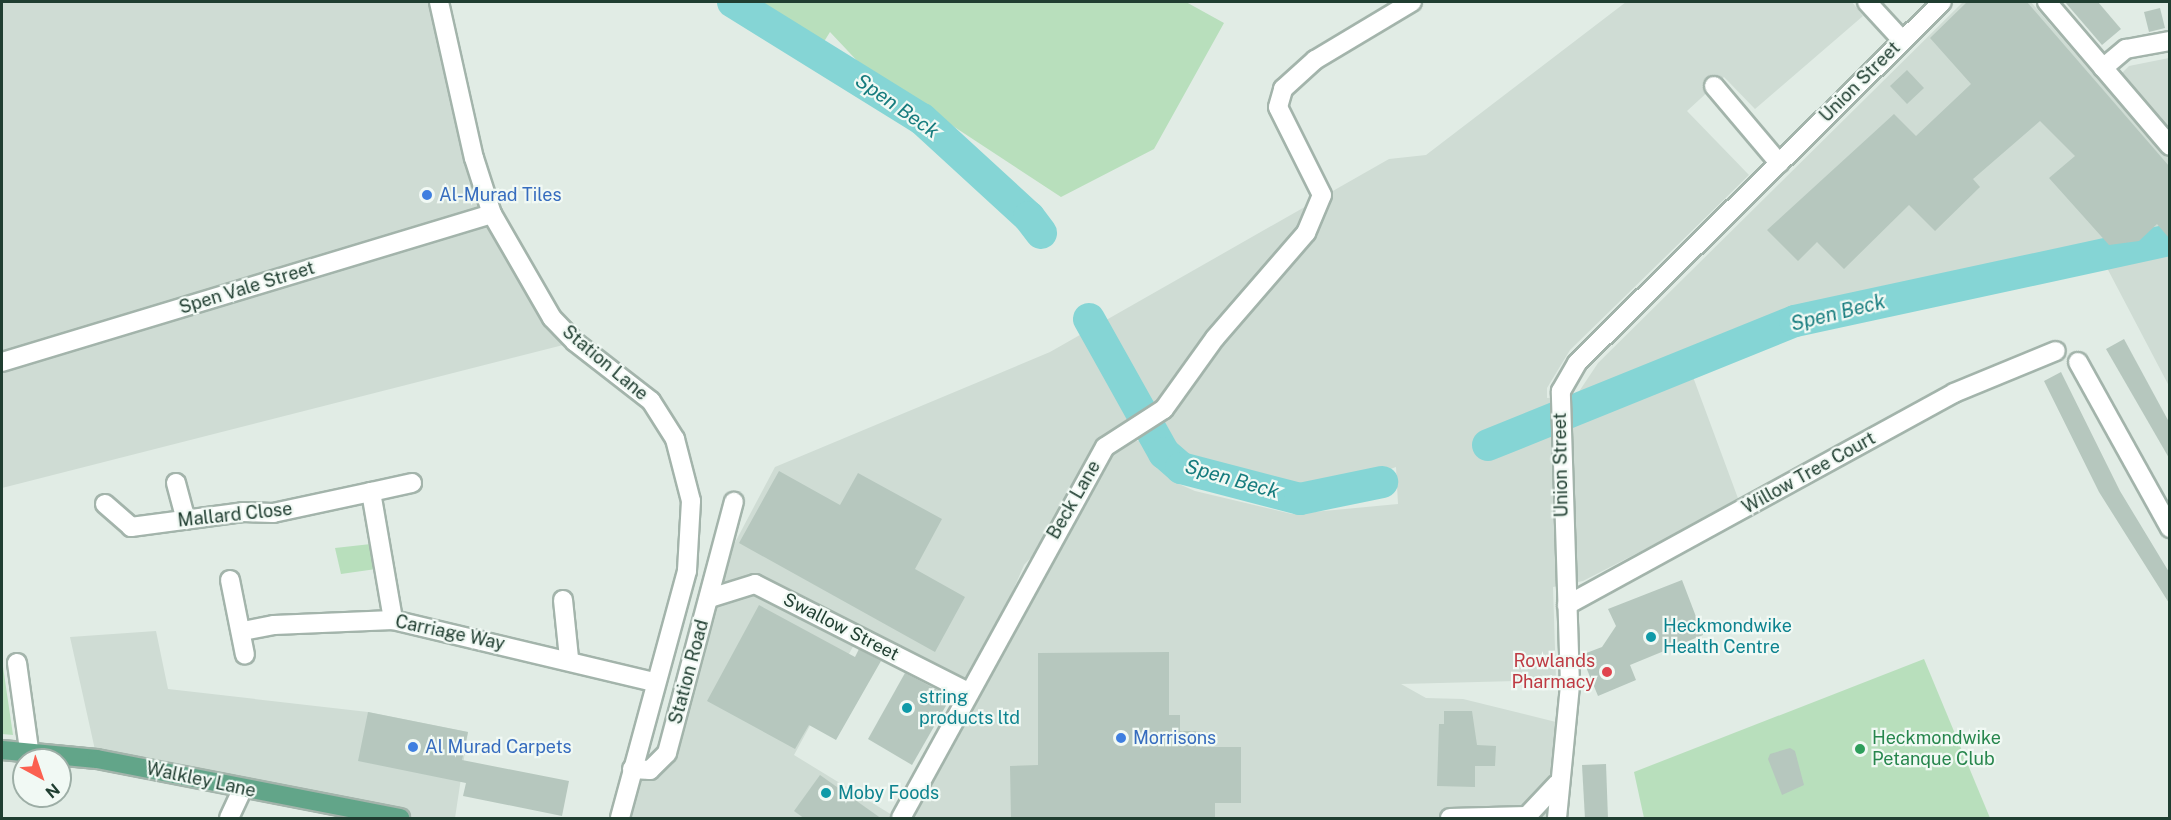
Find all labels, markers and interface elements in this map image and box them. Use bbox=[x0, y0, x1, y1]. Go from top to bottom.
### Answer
street label: Union Street bbox=[1815, 37, 1905, 127]
water label: Spen Beck bbox=[851, 68, 943, 144]
place label: Al-Murad Tiles bbox=[439, 184, 561, 206]
marker: Al-Murad Tiles bbox=[420, 188, 434, 202]
street label: Spen Vale Street bbox=[176, 257, 318, 319]
water label: Spen Beck bbox=[1788, 290, 1888, 336]
street label: Station Lane bbox=[558, 321, 652, 405]
street label: Union Street bbox=[1549, 412, 1573, 518]
street label: Willow Tree Court bbox=[1739, 427, 1879, 519]
water label: Spen Beck bbox=[1182, 454, 1282, 504]
street label: Beck Lane bbox=[1043, 457, 1105, 543]
street label: Mallard Close bbox=[177, 498, 293, 532]
street label: Swallow Street bbox=[779, 589, 903, 665]
street label: Carriage Way bbox=[393, 611, 507, 655]
place label: Heckmondwike Health Centre bbox=[1663, 616, 1792, 658]
street label: Station Road bbox=[665, 617, 713, 727]
marker: Heckmondwike Health Centre bbox=[1644, 630, 1658, 644]
place label: Rowlands Pharmacy bbox=[1511, 651, 1595, 694]
marker: Rowlands Pharmacy bbox=[1600, 665, 1614, 679]
place label: string products ltd bbox=[919, 687, 1020, 730]
marker: string products ltd bbox=[900, 701, 914, 715]
place label: Morrisons bbox=[1133, 727, 1216, 749]
place label: Heckmondwike Petanque Club bbox=[1872, 728, 2001, 771]
marker: Morrisons bbox=[1114, 731, 1128, 745]
place label: Al Murad Carpets bbox=[425, 736, 572, 758]
marker: Al Murad Carpets bbox=[406, 740, 420, 754]
marker: Heckmondwike Petanque Club bbox=[1853, 742, 1867, 756]
north arrow bbox=[12, 748, 72, 808]
street label: Walkley Lane bbox=[144, 758, 258, 802]
text: N bbox=[42, 779, 64, 802]
place label: Moby Foods bbox=[838, 782, 939, 804]
marker: Moby Foods bbox=[819, 786, 833, 800]

